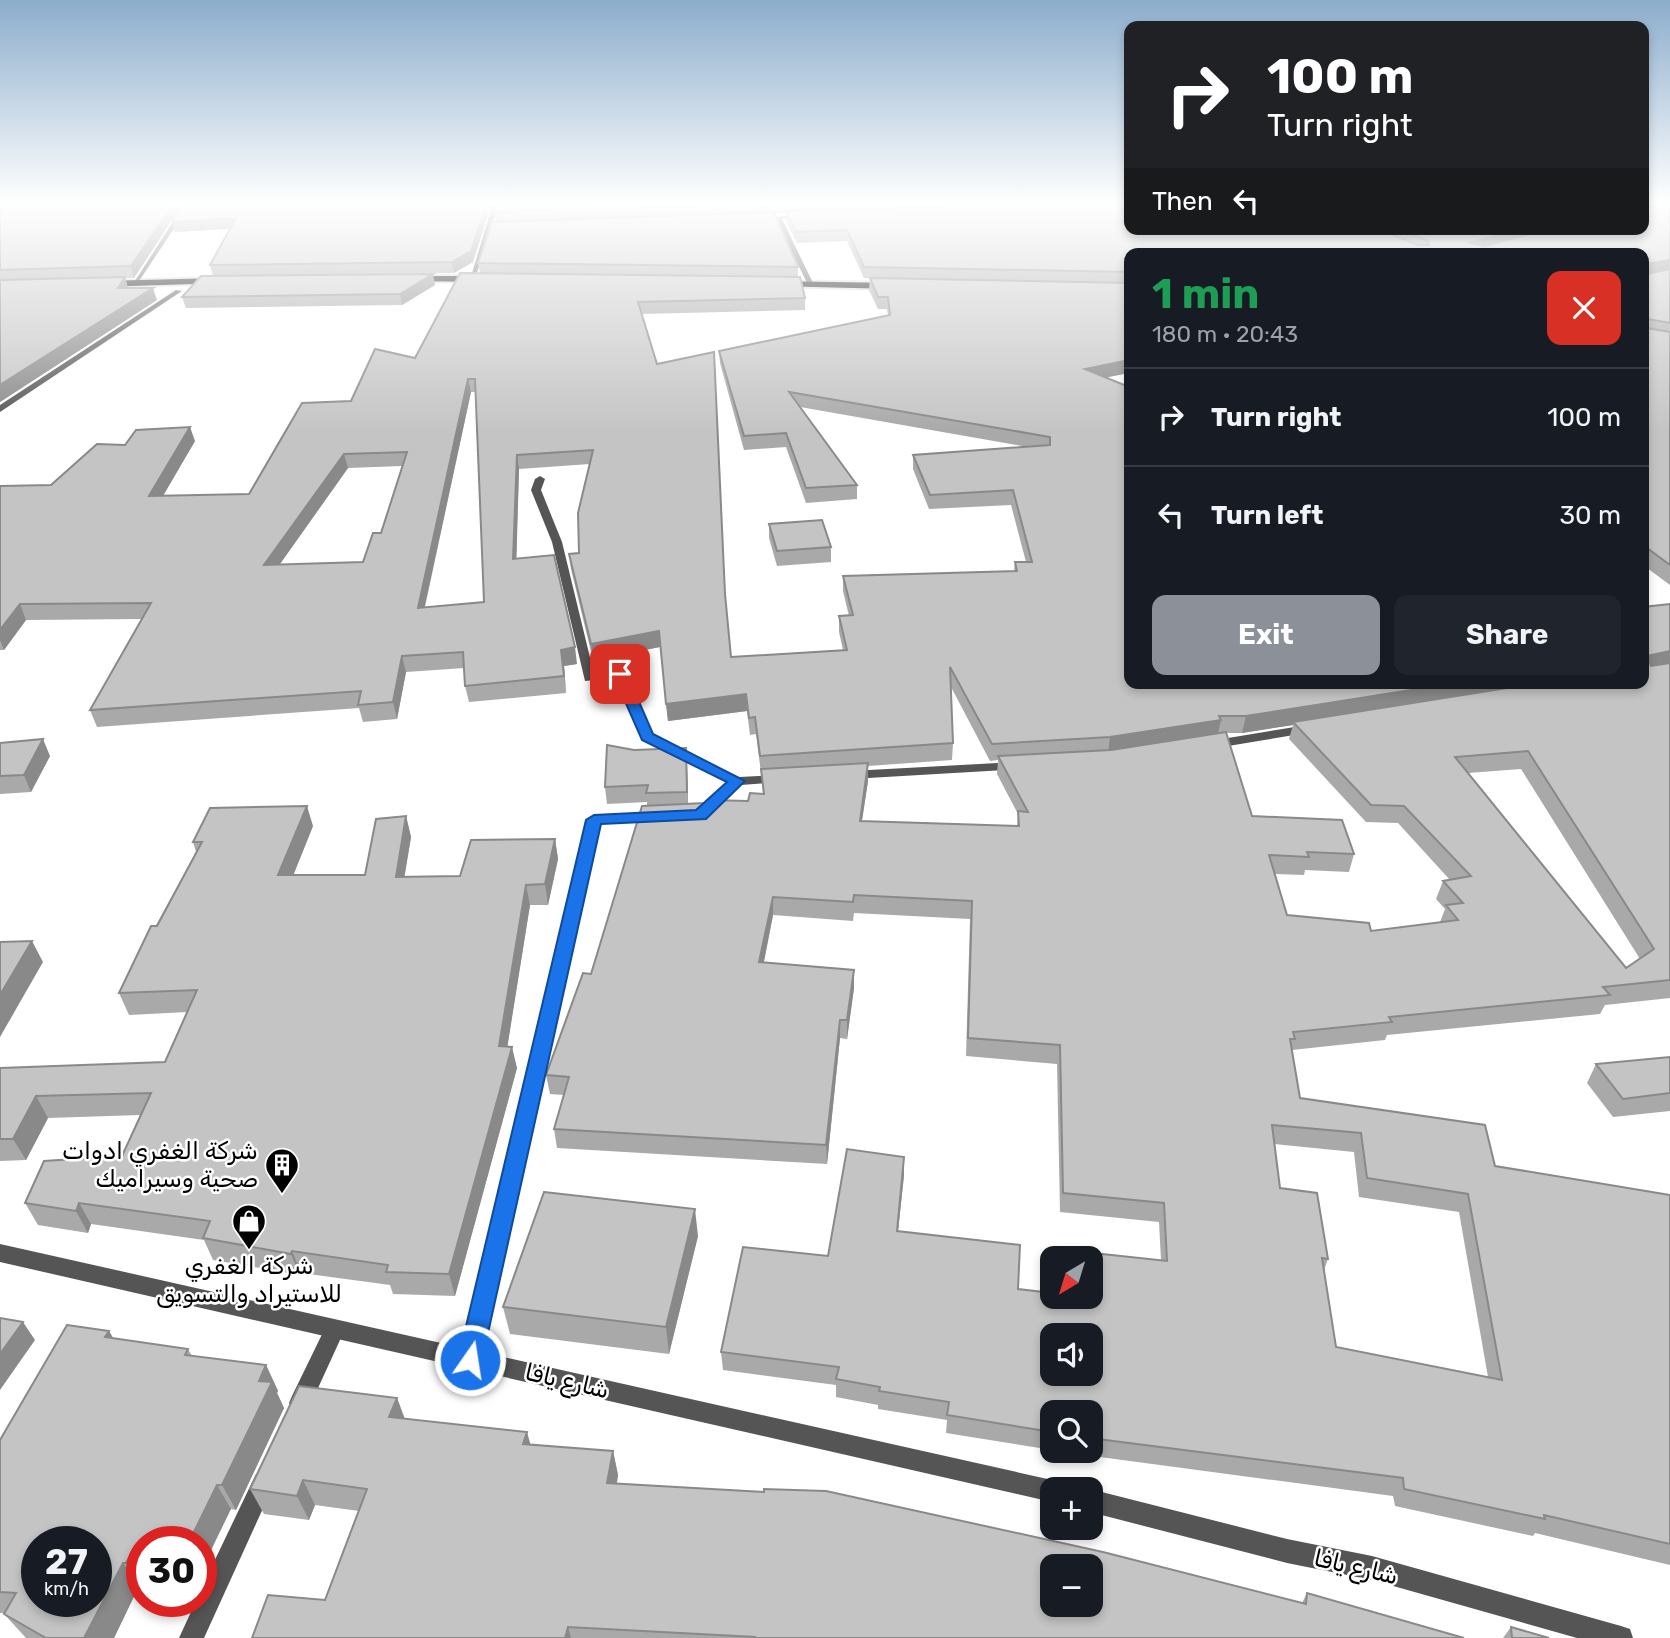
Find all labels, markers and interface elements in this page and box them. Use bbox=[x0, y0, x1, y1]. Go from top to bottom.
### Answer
text: 100 m bbox=[1267, 47, 1413, 105]
icon: right bbox=[1152, 49, 1243, 140]
text: Turn right bbox=[1267, 106, 1412, 144]
icon: left bbox=[1227, 182, 1265, 220]
text: Then bbox=[1152, 186, 1213, 217]
text: 1 min bbox=[1152, 269, 1259, 319]
button: close bbox=[1547, 271, 1621, 345]
text: 180 m · 20:43 bbox=[1152, 320, 1298, 348]
icon: right bbox=[1152, 398, 1190, 436]
text: Turn right bbox=[1211, 402, 1341, 433]
text: 100 m bbox=[1547, 402, 1621, 433]
icon: left bbox=[1152, 496, 1190, 534]
text: Turn left bbox=[1211, 500, 1323, 531]
text: 30 m bbox=[1559, 500, 1621, 531]
button: Exit bbox=[1152, 595, 1380, 675]
button: Share bbox=[1394, 595, 1621, 675]
pin bbox=[590, 644, 650, 704]
icon: arrive bbox=[601, 655, 639, 693]
place label: شركة الغفري ادوات صحية وسيراميك bbox=[62, 1137, 258, 1193]
building icon: شركة الغفري ادوات صحية وسيراميك bbox=[263, 1146, 301, 1195]
shop icon: شركة الغفري للاستيراد والتسويق bbox=[230, 1202, 268, 1251]
north arrow bbox=[1040, 1246, 1102, 1309]
map controls bbox=[1040, 1246, 1103, 1617]
place label: شركة الغفري للاستيراد والتسويق bbox=[156, 1252, 342, 1308]
position arrow bbox=[433, 1323, 507, 1397]
button: sound bbox=[1040, 1323, 1103, 1386]
street label: شارع يافا bbox=[522, 1358, 612, 1406]
button: search bbox=[1040, 1400, 1103, 1463]
button: + bbox=[1040, 1477, 1103, 1540]
speed limit sign: 30 bbox=[126, 1526, 217, 1617]
text: 27 bbox=[45, 1541, 88, 1583]
street label: شارع يافا bbox=[1311, 1544, 1401, 1592]
button: − bbox=[1040, 1554, 1103, 1617]
text: km/h bbox=[44, 1578, 89, 1600]

